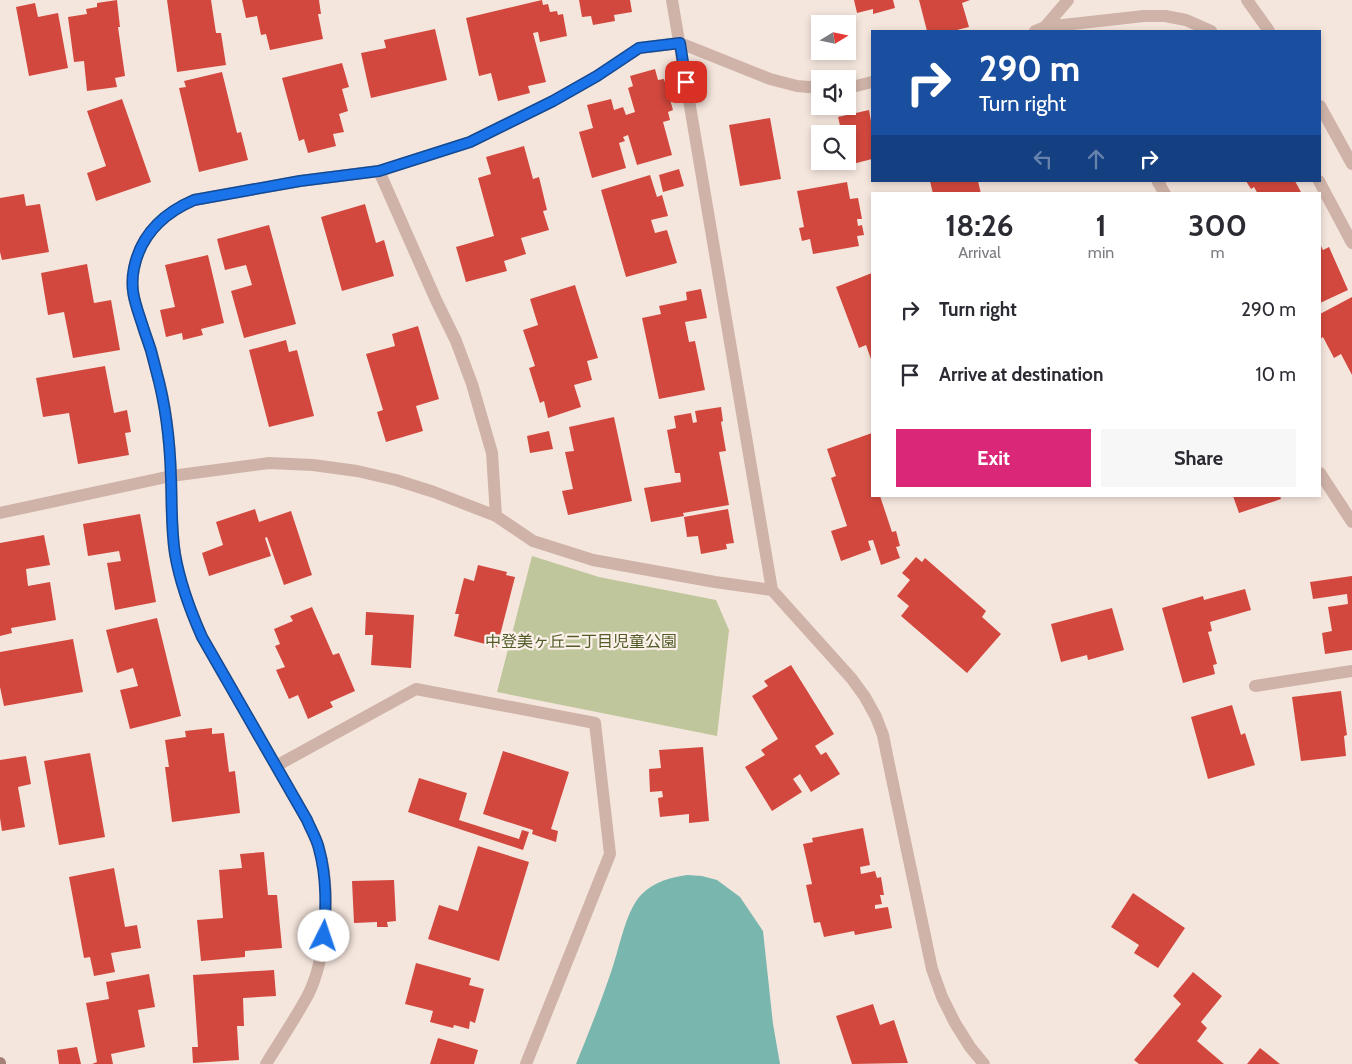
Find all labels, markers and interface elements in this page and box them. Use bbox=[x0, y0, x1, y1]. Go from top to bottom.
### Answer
north arrow bbox=[811, 15, 856, 60]
map controls bbox=[811, 15, 856, 170]
text: 290 m bbox=[979, 47, 1080, 90]
icon: right bbox=[896, 50, 961, 115]
pin bbox=[665, 61, 707, 103]
icon: arrive bbox=[672, 68, 700, 96]
button: sound bbox=[811, 70, 856, 115]
text: Turn right bbox=[979, 90, 1066, 117]
button: search bbox=[811, 125, 856, 170]
icon: left bbox=[1029, 145, 1057, 173]
icon: ahead bbox=[1082, 145, 1110, 173]
icon: right bbox=[1135, 145, 1163, 173]
text: 18:26 bbox=[945, 207, 1014, 244]
text: 1 bbox=[1095, 207, 1107, 244]
text: 300 bbox=[1188, 207, 1247, 244]
text: Arrival bbox=[958, 243, 1001, 262]
text: min bbox=[1088, 243, 1114, 262]
text: m bbox=[1211, 243, 1225, 262]
icon: right bbox=[896, 296, 924, 324]
text: Turn right bbox=[939, 298, 1017, 321]
text: 290 m bbox=[1241, 298, 1296, 321]
icon: arrive bbox=[896, 361, 924, 389]
text: Arrive at destination bbox=[939, 363, 1103, 386]
text: 10 m bbox=[1256, 363, 1296, 386]
button: Exit bbox=[896, 429, 1091, 487]
button: Share bbox=[1101, 429, 1296, 487]
park label: 中登美ヶ丘二丁目児童公園 bbox=[485, 632, 677, 651]
position arrow bbox=[297, 909, 349, 961]

